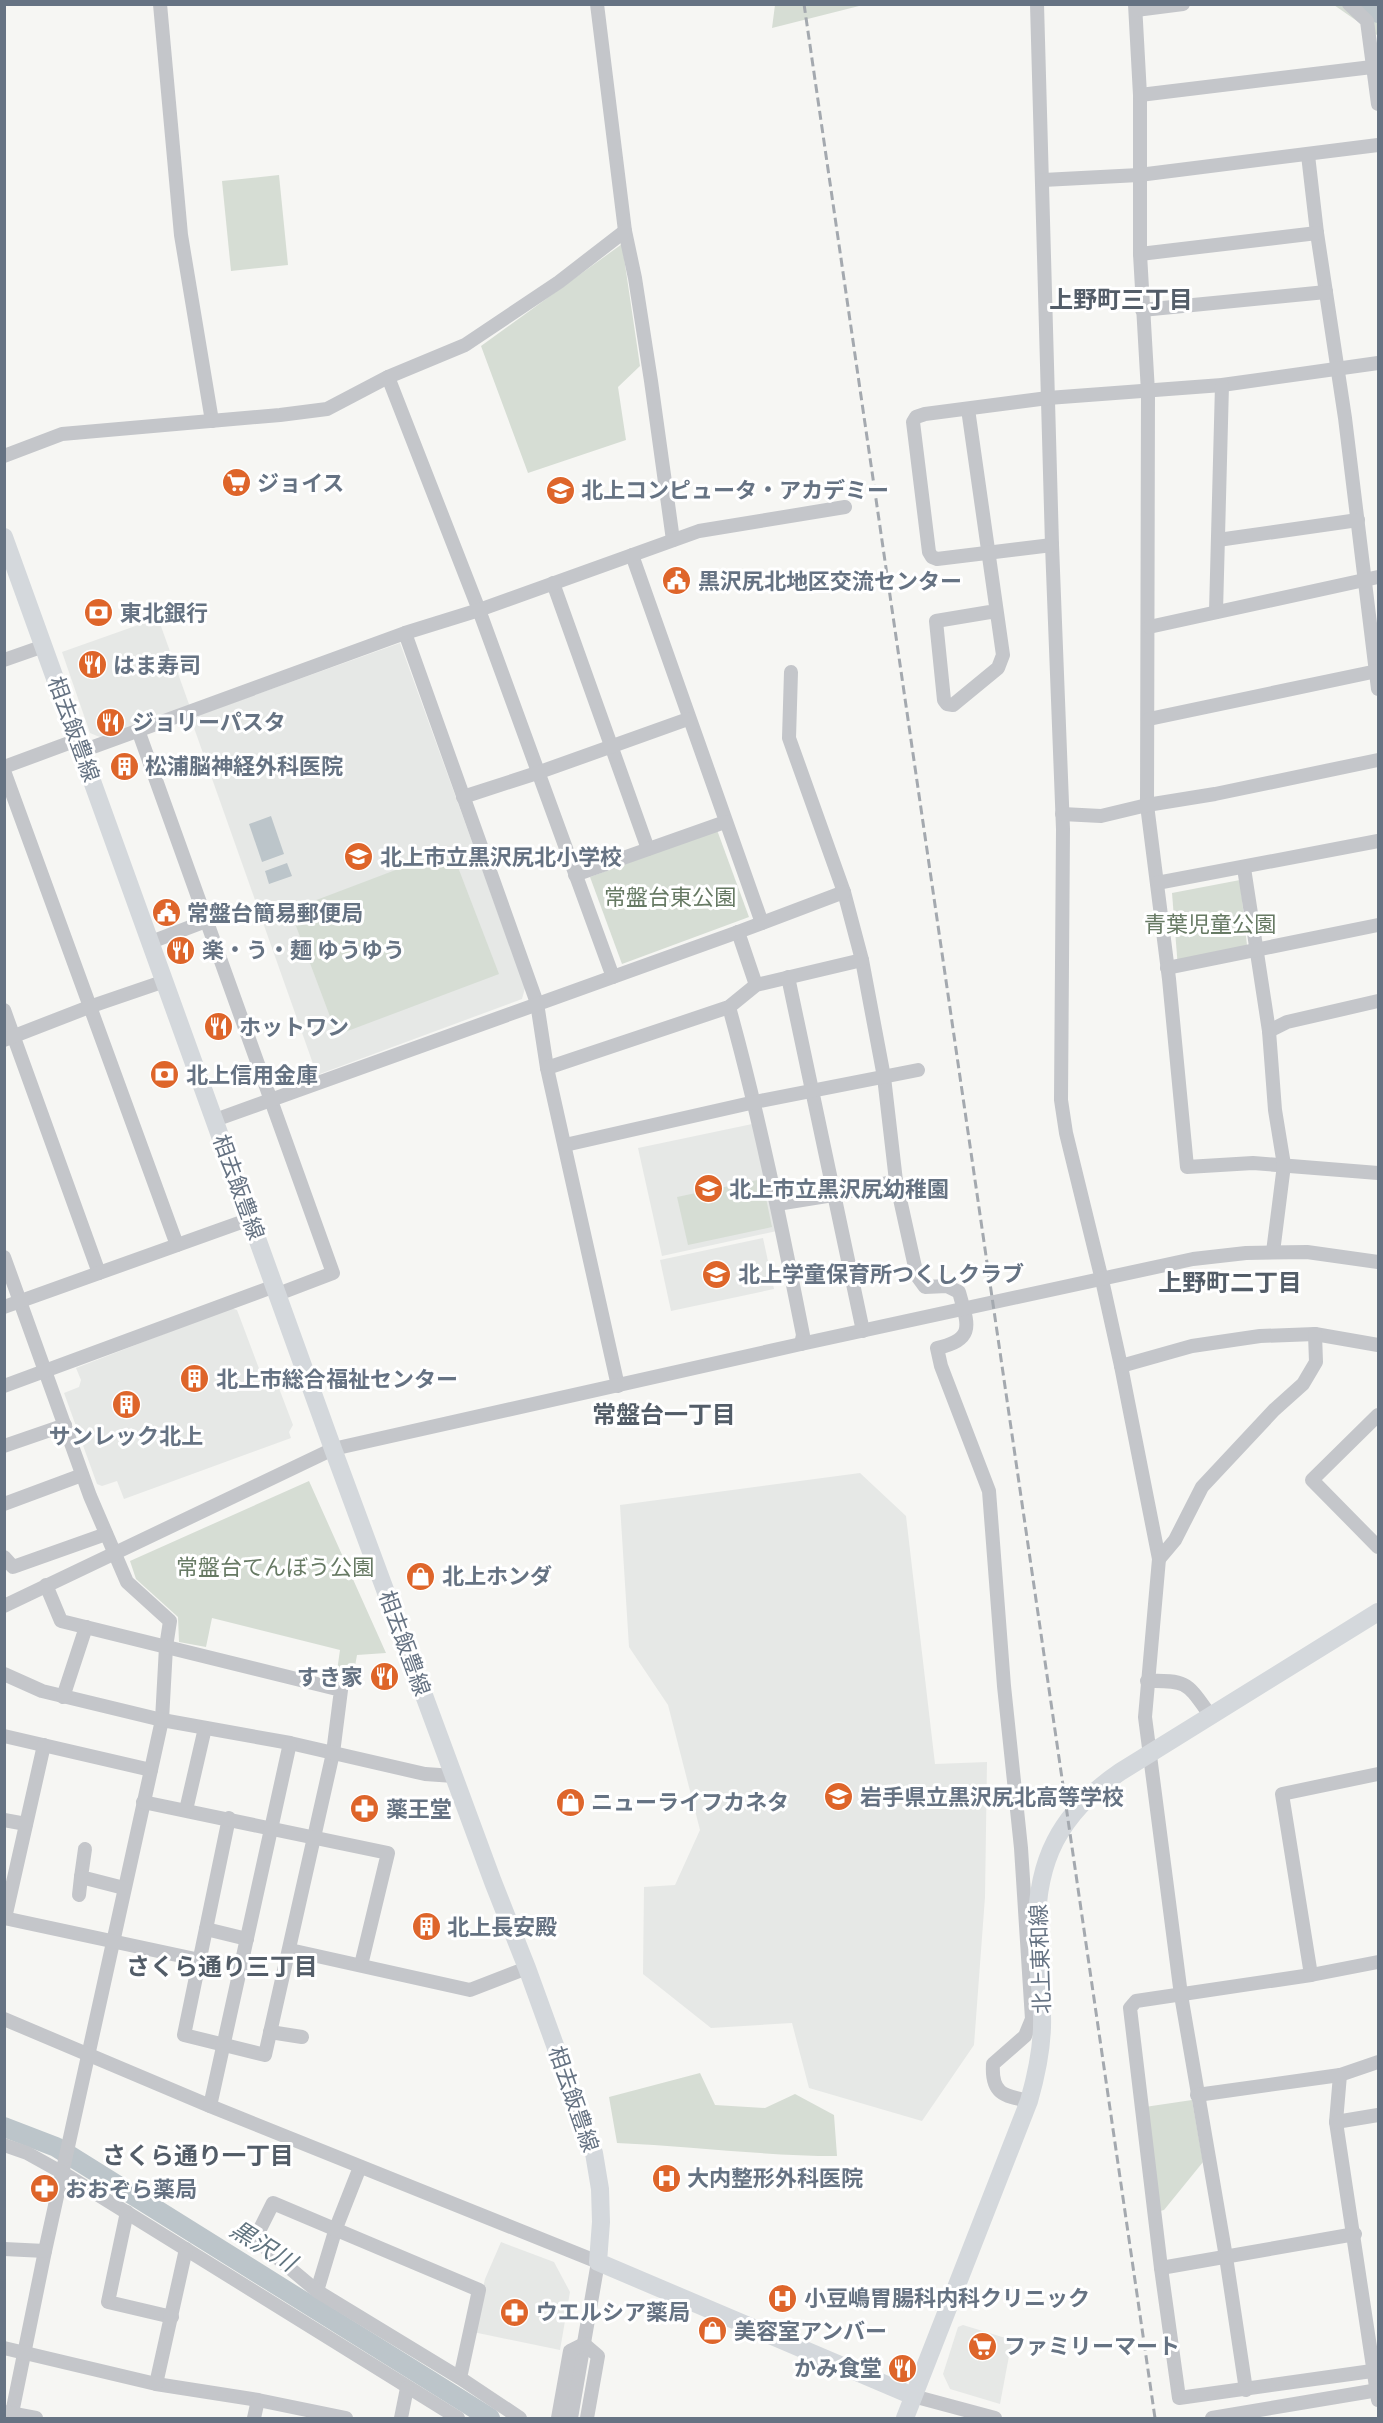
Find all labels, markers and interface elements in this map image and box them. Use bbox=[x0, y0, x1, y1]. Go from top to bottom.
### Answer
district label: 上野町三丁目 bbox=[1049, 285, 1193, 314]
supermarket icon: ジョイス bbox=[220, 467, 252, 499]
place label: ジョイス bbox=[257, 470, 344, 497]
school or university icon: 北上コンピュータ・アカデミー bbox=[544, 474, 576, 506]
place label: 北上コンピュータ・アカデミー bbox=[581, 477, 889, 504]
public building icon: 黒沢尻北地区交流センター bbox=[661, 565, 693, 597]
place label: 黒沢尻北地区交流センター bbox=[698, 568, 962, 595]
bank icon: 東北銀行 bbox=[83, 597, 115, 629]
place label: 東北銀行 bbox=[120, 600, 208, 627]
restaurant icon: はま寿司 bbox=[76, 649, 108, 681]
place label: はま寿司 bbox=[113, 652, 201, 679]
street label: 相去飯豊線 bbox=[42, 673, 105, 785]
restaurant icon: ジョリーパスタ bbox=[95, 706, 127, 738]
place label: ジョリーパスタ bbox=[132, 709, 286, 736]
building icon: 松浦脳神経外科医院 bbox=[108, 750, 140, 782]
place label: 松浦脳神経外科医院 bbox=[145, 753, 343, 780]
school or university icon: 北上市立黒沢尻北小学校 bbox=[343, 841, 375, 873]
place label: 北上市立黒沢尻北小学校 bbox=[380, 844, 622, 871]
park label: 常盤台東公園 bbox=[604, 884, 736, 911]
public building icon: 常盤台簡易郵便局 bbox=[150, 897, 182, 929]
place label: 常盤台簡易郵便局 bbox=[187, 900, 363, 927]
park label: 青葉児童公園 bbox=[1144, 911, 1276, 938]
restaurant icon: 楽・う・麺 ゆうゆう bbox=[165, 934, 197, 966]
place label: 楽・う・麺 ゆうゆう bbox=[202, 937, 405, 964]
restaurant icon: ホットワン bbox=[202, 1011, 234, 1043]
place label: ホットワン bbox=[239, 1014, 349, 1041]
bank icon: 北上信用金庫 bbox=[149, 1059, 181, 1091]
place label: 北上信用金庫 bbox=[186, 1062, 318, 1089]
street label: 相去飯豊線 bbox=[207, 1131, 270, 1243]
school or university icon: 北上市立黒沢尻幼稚園 bbox=[692, 1173, 724, 1205]
place label: 北上市立黒沢尻幼稚園 bbox=[729, 1176, 949, 1203]
school or university icon: 北上学童保育所つくしクラブ bbox=[701, 1258, 733, 1290]
place label: 北上学童保育所つくしクラブ bbox=[738, 1261, 1024, 1288]
district label: 上野町二丁目 bbox=[1158, 1268, 1302, 1297]
building icon: 北上市総合福祉センター bbox=[179, 1363, 211, 1395]
place label: 北上市総合福祉センター bbox=[216, 1366, 458, 1393]
building icon: サンレック北上 bbox=[110, 1388, 142, 1420]
district label: 常盤台一丁目 bbox=[592, 1400, 736, 1429]
place label: サンレック北上 bbox=[49, 1423, 203, 1450]
park label: 常盤台てんぼう公園 bbox=[176, 1554, 374, 1581]
shop icon: 北上ホンダ bbox=[405, 1560, 437, 1592]
place label: 北上ホンダ bbox=[442, 1563, 552, 1590]
street label: 相去飯豊線 bbox=[373, 1587, 436, 1699]
restaurant icon: すき家 bbox=[368, 1661, 400, 1693]
place label: すき家 bbox=[297, 1664, 363, 1691]
school or university icon: 岩手県立黒沢尻北高等学校 bbox=[823, 1781, 855, 1813]
place label: 岩手県立黒沢尻北高等学校 bbox=[860, 1784, 1124, 1811]
shop icon: ニューライフカネタ bbox=[554, 1786, 586, 1818]
place label: ニューライフカネタ bbox=[591, 1789, 789, 1816]
pharmacy icon: 薬王堂 bbox=[349, 1793, 381, 1825]
place label: 薬王堂 bbox=[386, 1796, 452, 1823]
street label: 北上東和線 bbox=[1025, 1904, 1056, 2014]
building icon: 北上長安殿 bbox=[410, 1911, 442, 1943]
place label: 北上長安殿 bbox=[447, 1914, 557, 1941]
district label: さくら通り三丁目 bbox=[126, 1952, 318, 1981]
street label: 相去飯豊線 bbox=[543, 2043, 604, 2156]
district label: さくら通り一丁目 bbox=[102, 2141, 294, 2170]
hospital icon: 大内整形外科医院 bbox=[650, 2162, 682, 2194]
place label: 大内整形外科医院 bbox=[687, 2165, 863, 2192]
pharmacy icon: おおぞら薬局 bbox=[28, 2173, 60, 2205]
place label: おおぞら薬局 bbox=[65, 2176, 197, 2203]
water label: 黒沢川 bbox=[225, 2214, 304, 2279]
hospital icon: 小豆嶋胃腸科内科クリニック bbox=[767, 2282, 799, 2314]
place label: 小豆嶋胃腸科内科クリニック bbox=[804, 2285, 1090, 2312]
pharmacy icon: ウエルシア薬局 bbox=[499, 2296, 531, 2328]
place label: ウエルシア薬局 bbox=[536, 2299, 690, 2326]
shop icon: 美容室アンバー bbox=[697, 2315, 729, 2347]
place label: 美容室アンバー bbox=[734, 2318, 887, 2345]
supermarket icon: ファミリーマート bbox=[967, 2330, 999, 2362]
place label: ファミリーマート bbox=[1004, 2333, 1180, 2360]
restaurant icon: かみ食堂 bbox=[887, 2352, 919, 2384]
place label: かみ食堂 bbox=[794, 2355, 882, 2382]

